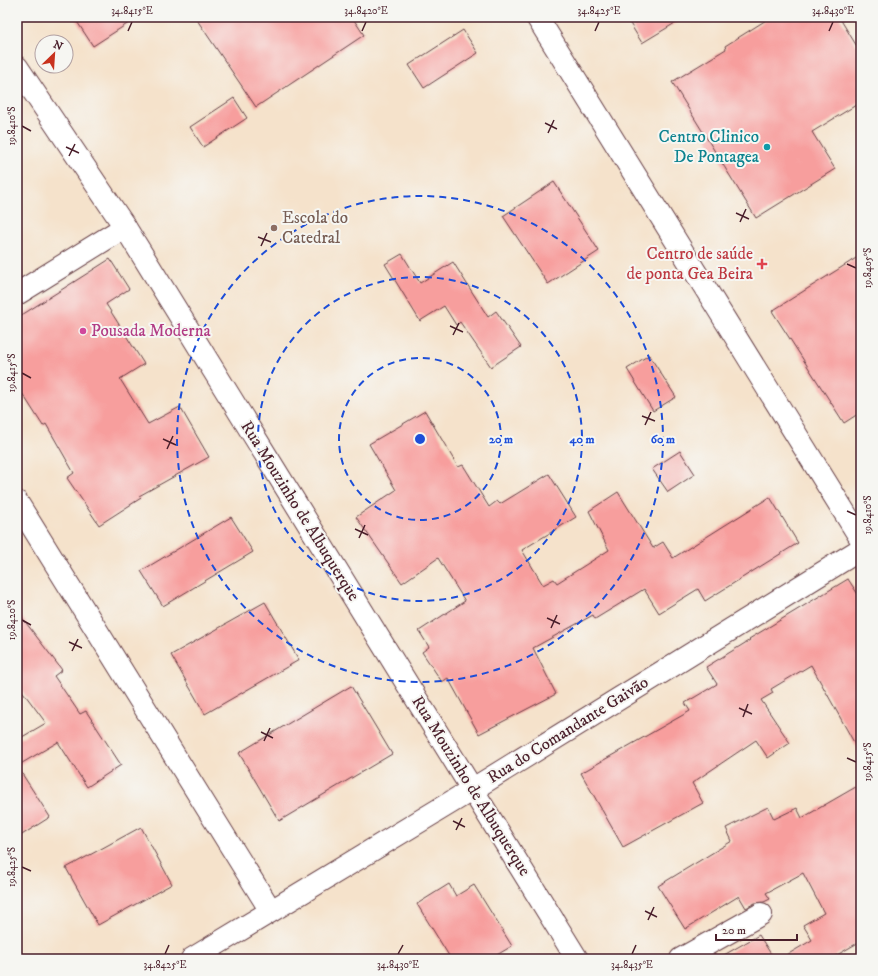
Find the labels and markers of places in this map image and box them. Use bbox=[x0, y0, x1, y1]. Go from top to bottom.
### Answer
place label: Centro Clinico De Pontagea bbox=[659, 126, 760, 168]
marker: Centro Clinico De Pontagea bbox=[762, 142, 772, 152]
place label: Escola do Catedral bbox=[282, 207, 348, 249]
marker: Escola do Catedral bbox=[269, 223, 279, 233]
place label: Centro de saúde de ponta Gea Beira bbox=[626, 243, 754, 285]
marker: Centro de saúde de ponta Gea Beira bbox=[756, 258, 768, 270]
place label: Pousada Moderna bbox=[91, 320, 212, 342]
marker: Pousada Moderna bbox=[78, 326, 88, 336]
centre of rings bbox=[413, 432, 427, 446]

